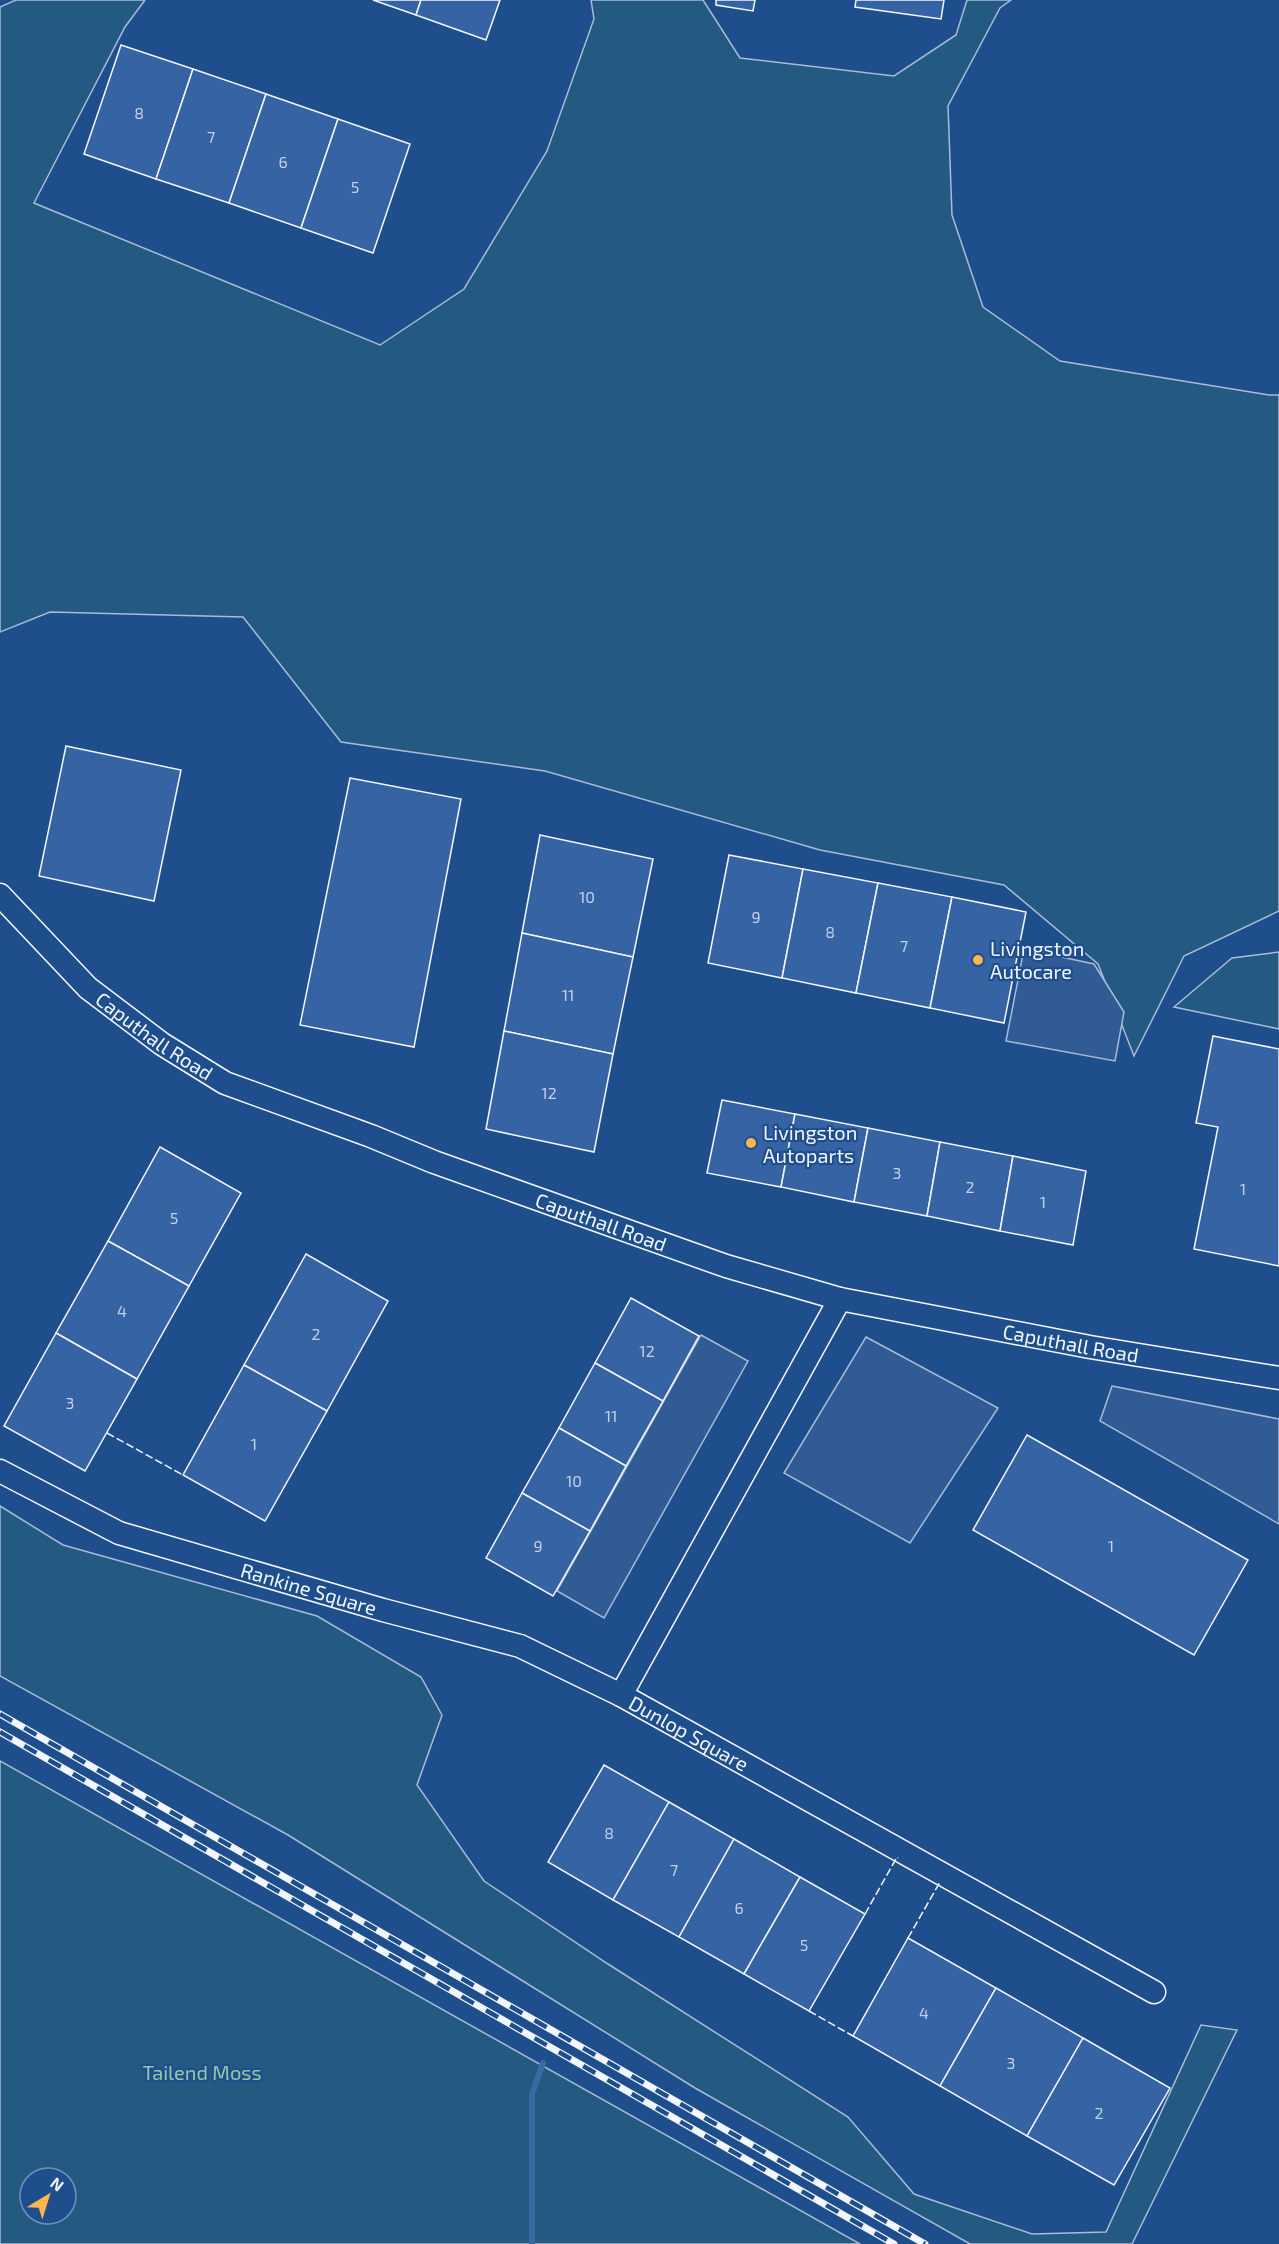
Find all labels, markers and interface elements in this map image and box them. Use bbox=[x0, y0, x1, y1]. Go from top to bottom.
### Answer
house number: 8 bbox=[134, 103, 144, 122]
house number: 7 bbox=[207, 127, 215, 146]
house number: 6 bbox=[278, 152, 288, 171]
house number: 5 bbox=[351, 177, 359, 196]
house number: 10 bbox=[579, 887, 595, 906]
house number: 9 bbox=[751, 907, 761, 926]
house number: 8 bbox=[825, 922, 835, 941]
house number: 7 bbox=[900, 936, 908, 955]
place label: Livingston Autocare bbox=[990, 936, 1084, 983]
marker: Livingston Autocare bbox=[971, 953, 985, 967]
house number: 11 bbox=[562, 985, 574, 1004]
street label: Caputhall Road bbox=[91, 986, 218, 1085]
house number: 12 bbox=[541, 1083, 557, 1102]
place label: Livingston Autoparts bbox=[763, 1120, 857, 1167]
marker: Livingston Autoparts bbox=[744, 1136, 758, 1150]
house number: 3 bbox=[893, 1163, 901, 1182]
house number: 2 bbox=[966, 1177, 975, 1196]
house number: 1 bbox=[1240, 1179, 1246, 1198]
street label: Caputhall Road bbox=[532, 1187, 670, 1256]
house number: 1 bbox=[1040, 1192, 1046, 1211]
house number: 5 bbox=[170, 1208, 178, 1227]
house number: 4 bbox=[117, 1301, 127, 1320]
street label: Caputhall Road bbox=[1001, 1319, 1140, 1367]
house number: 2 bbox=[312, 1324, 321, 1343]
house number: 12 bbox=[639, 1341, 655, 1360]
house number: 3 bbox=[66, 1393, 74, 1412]
house number: 11 bbox=[605, 1406, 617, 1425]
house number: 1 bbox=[251, 1434, 257, 1453]
house number: 10 bbox=[566, 1471, 582, 1490]
house number: 9 bbox=[533, 1536, 543, 1555]
house number: 1 bbox=[1108, 1536, 1114, 1555]
street label: Rankine Square bbox=[238, 1557, 380, 1620]
street label: Dunlop Square bbox=[625, 1690, 753, 1776]
house number: 8 bbox=[604, 1823, 614, 1842]
house number: 7 bbox=[670, 1860, 678, 1879]
house number: 6 bbox=[734, 1898, 744, 1917]
house number: 5 bbox=[800, 1935, 808, 1954]
house number: 4 bbox=[919, 2003, 929, 2022]
house number: 3 bbox=[1007, 2053, 1015, 2072]
park label: Tailend Moss bbox=[142, 2060, 262, 2084]
house number: 2 bbox=[1095, 2103, 1104, 2122]
north arrow bbox=[18, 2166, 78, 2226]
text: N bbox=[47, 2173, 68, 2195]

